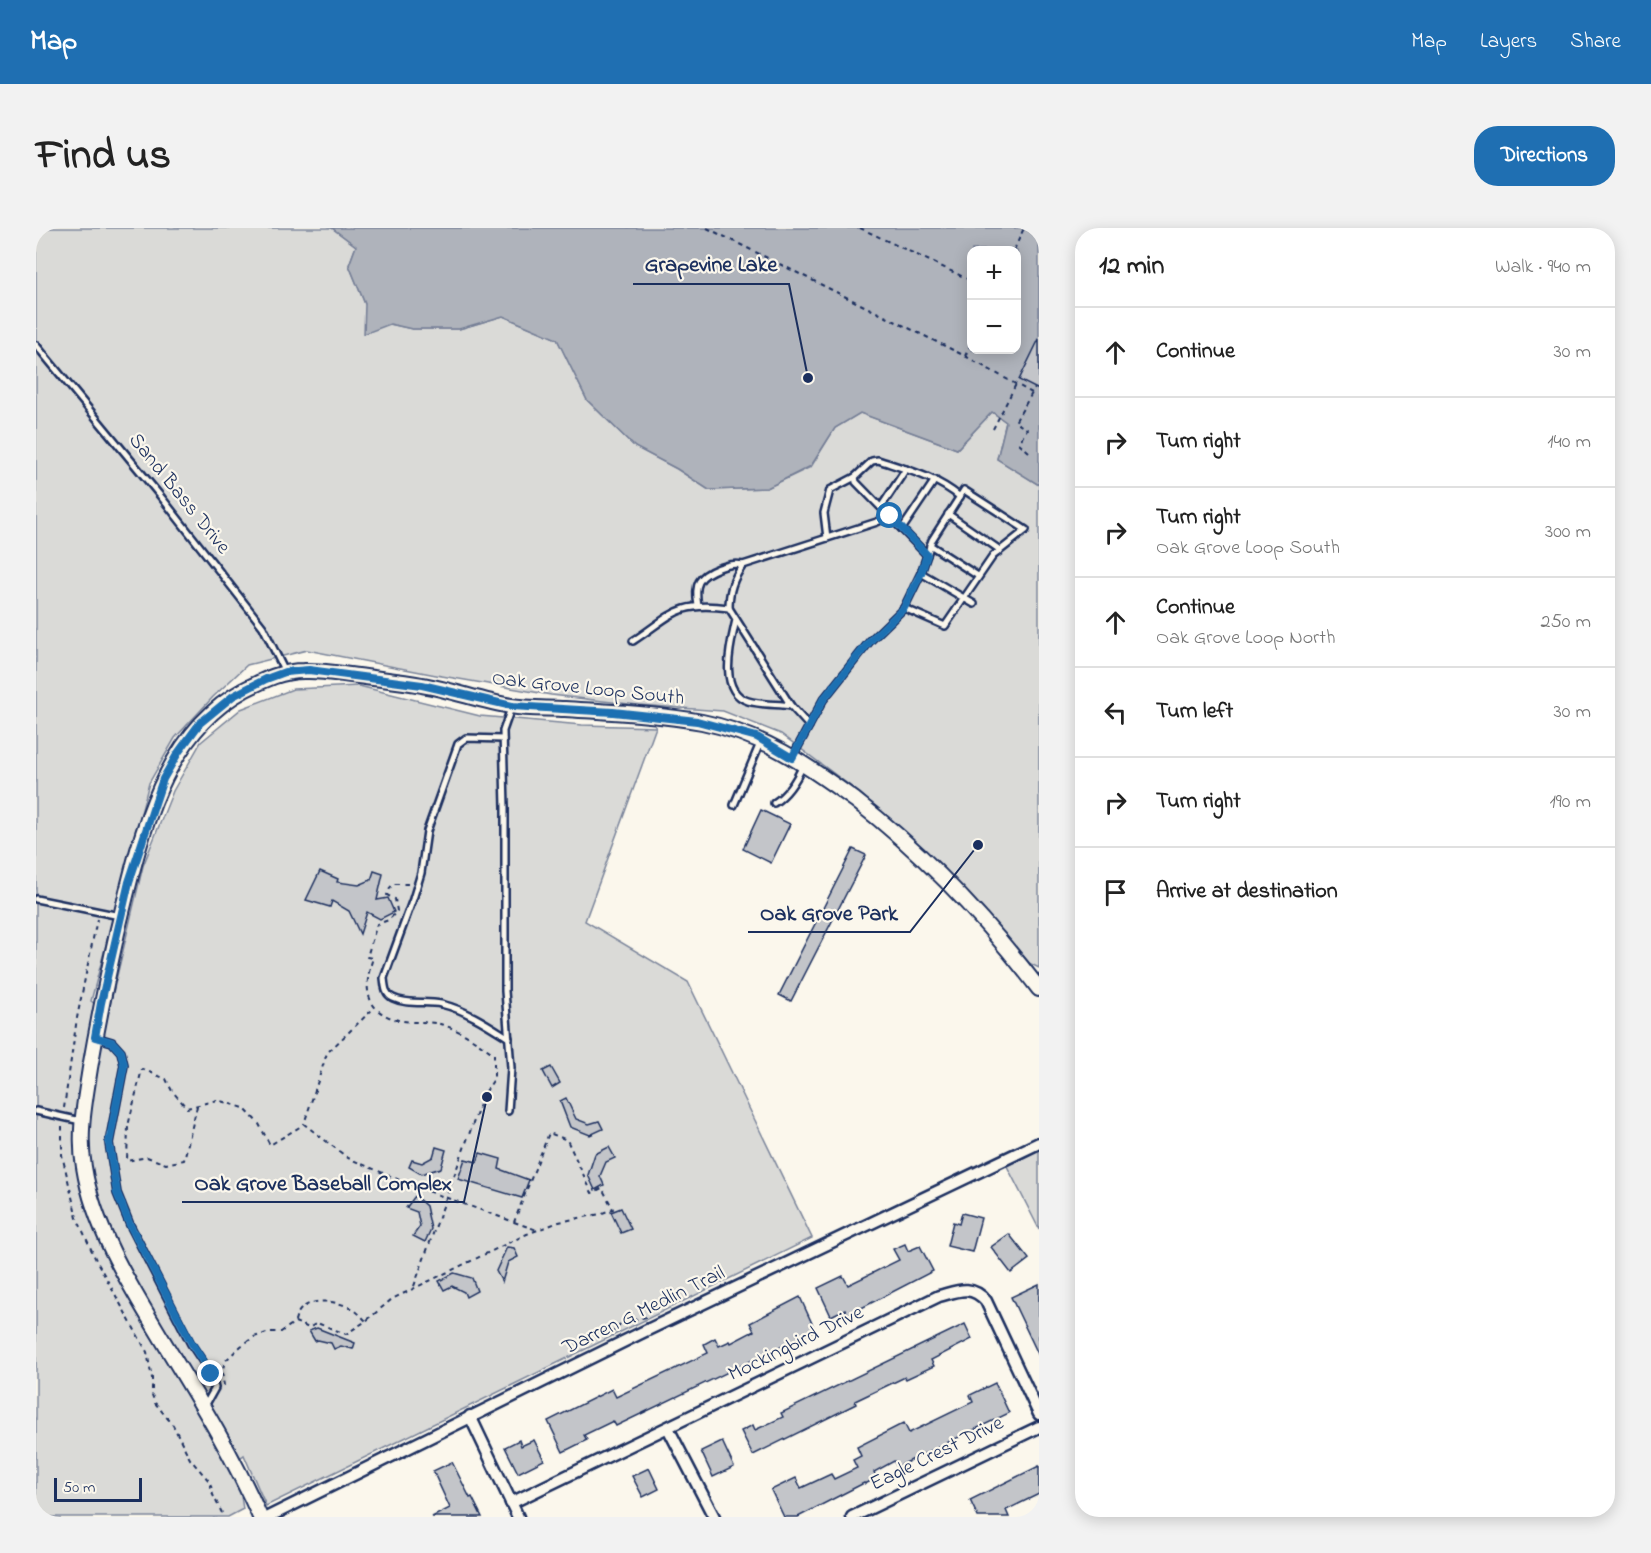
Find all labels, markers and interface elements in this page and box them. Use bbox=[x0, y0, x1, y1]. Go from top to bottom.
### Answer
text: Map bbox=[30, 22, 77, 63]
text: Map bbox=[1411, 27, 1447, 57]
text: Layers bbox=[1480, 27, 1537, 57]
text: Share bbox=[1570, 27, 1621, 57]
text: Find us bbox=[36, 126, 171, 187]
button: Directions bbox=[1474, 126, 1615, 186]
callout: Grapevine Lake bbox=[633, 244, 789, 284]
map controls bbox=[967, 246, 1021, 354]
button: + bbox=[967, 246, 1021, 300]
text: 12 min bbox=[1099, 248, 1164, 286]
text: Grapevine Lake bbox=[645, 250, 778, 282]
text: Walk · 940 m bbox=[1495, 253, 1591, 282]
button: − bbox=[967, 300, 1021, 354]
icon: ahead bbox=[1099, 336, 1132, 369]
text: Continue bbox=[1156, 336, 1235, 368]
text: 30 m bbox=[1554, 338, 1591, 367]
icon: right bbox=[1099, 426, 1132, 459]
text: Turn right bbox=[1156, 426, 1241, 458]
street label: Sand Bass Drive bbox=[121, 427, 238, 561]
text: 140 m bbox=[1547, 428, 1591, 457]
route start bbox=[876, 502, 902, 528]
text: Turn right bbox=[1156, 502, 1241, 534]
icon: right bbox=[1099, 516, 1132, 549]
text: 300 m bbox=[1545, 518, 1591, 547]
text: Oak Grove Loop South bbox=[1156, 534, 1340, 563]
text: Continue bbox=[1156, 592, 1235, 624]
icon: ahead bbox=[1099, 606, 1132, 639]
text: 250 m bbox=[1540, 608, 1591, 637]
text: Oak Grove Loop North bbox=[1156, 624, 1336, 653]
street label: Oak Grove Loop South bbox=[490, 664, 686, 714]
icon: left bbox=[1099, 696, 1132, 729]
text: Turn left bbox=[1156, 696, 1233, 728]
text: 30 m bbox=[1554, 698, 1591, 727]
icon: right bbox=[1099, 786, 1132, 819]
text: Turn right bbox=[1156, 786, 1241, 818]
text: 190 m bbox=[1549, 788, 1591, 817]
icon: arrive bbox=[1099, 876, 1132, 909]
text: Arrive at destination bbox=[1156, 876, 1338, 908]
callout: Oak Grove Park bbox=[748, 892, 910, 932]
text: Oak Grove Park bbox=[760, 899, 899, 931]
callout: Oak Grove Baseball Complex bbox=[182, 1162, 464, 1202]
text: Oak Grove Baseball Complex bbox=[194, 1169, 452, 1201]
street label: Darren G Medlin Trail bbox=[557, 1259, 730, 1364]
street label: Mockingbird Drive bbox=[723, 1298, 870, 1392]
route end bbox=[197, 1360, 223, 1386]
street label: Eagle Crest Drive bbox=[865, 1408, 1010, 1501]
scale bar bbox=[54, 1475, 142, 1502]
text: 50 m bbox=[63, 1476, 95, 1500]

